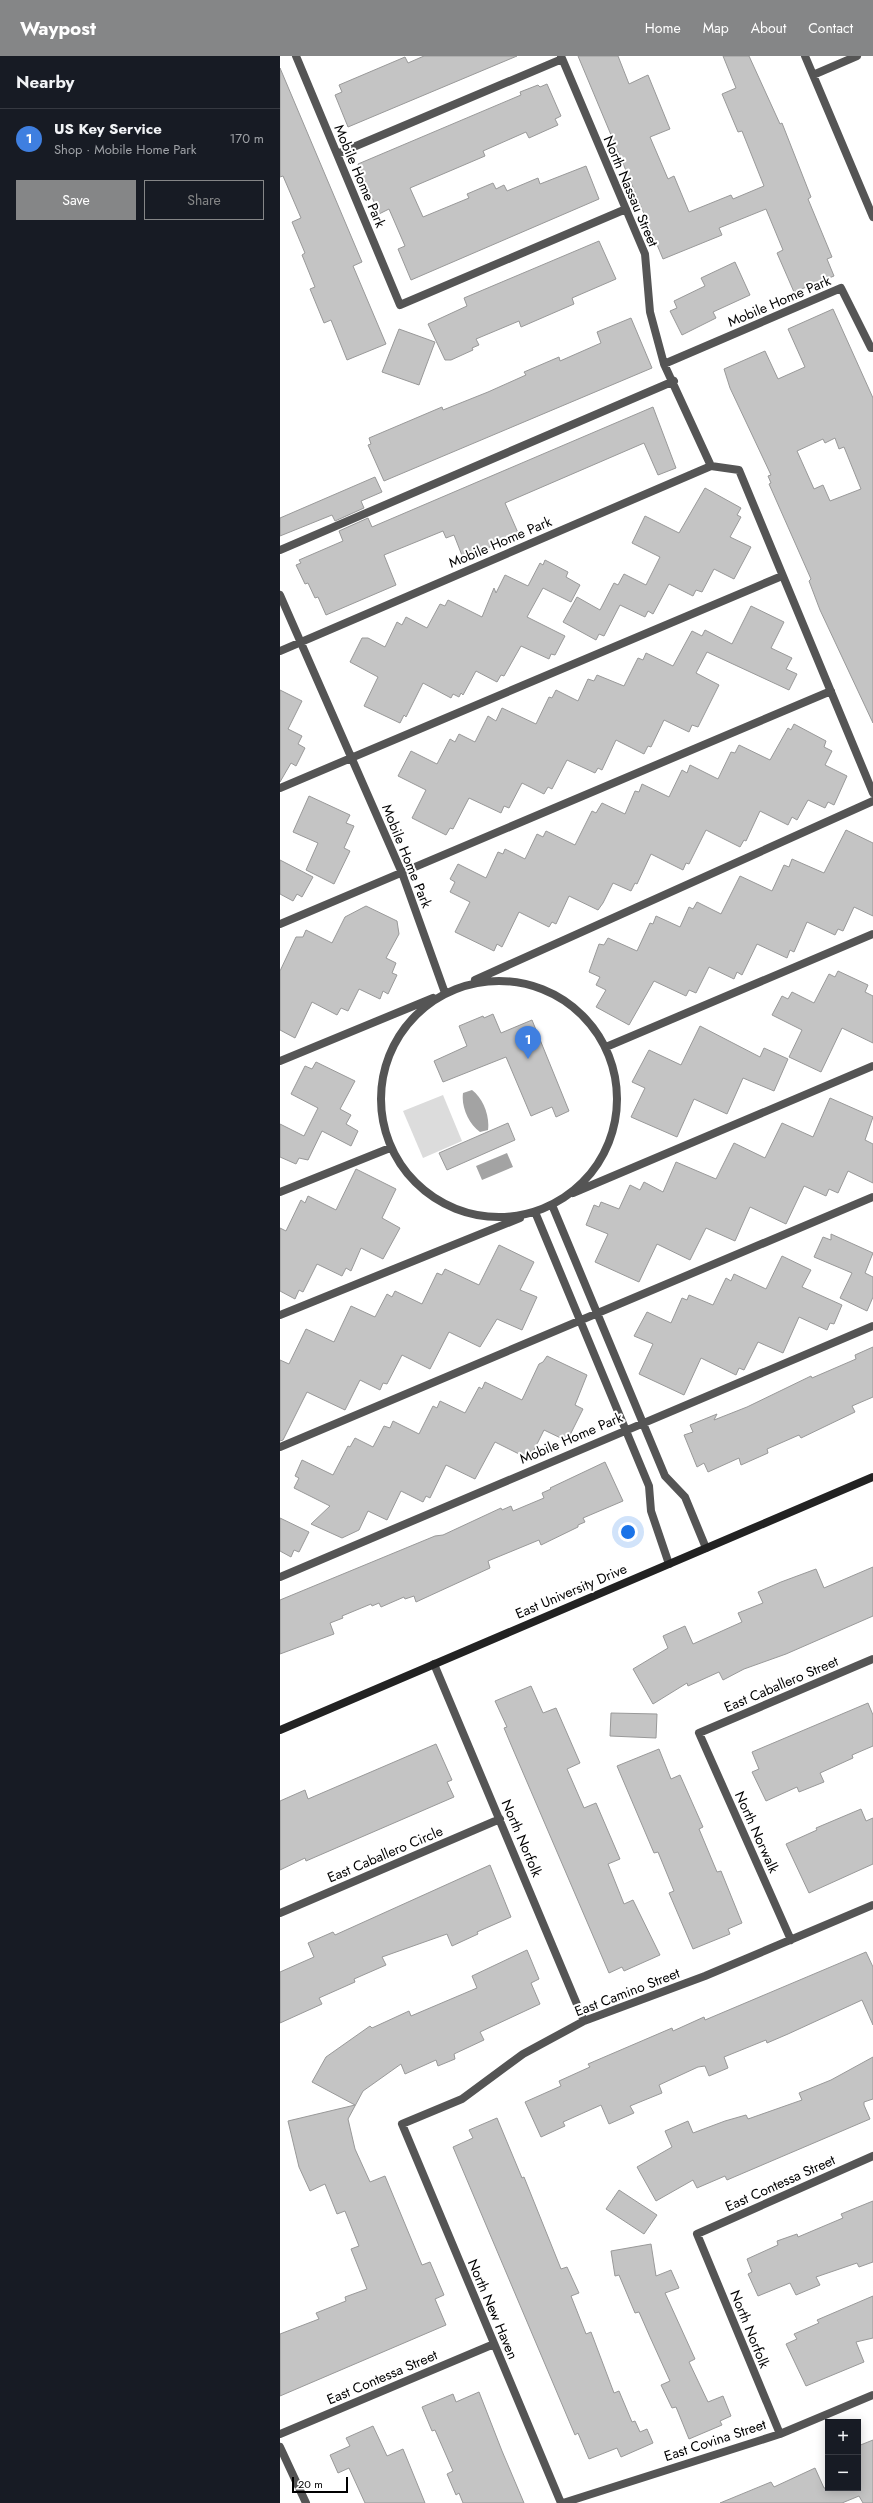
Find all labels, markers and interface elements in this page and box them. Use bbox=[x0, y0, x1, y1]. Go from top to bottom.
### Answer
text: Waypost bbox=[20, 15, 96, 42]
text: Home bbox=[645, 18, 681, 38]
text: Map bbox=[703, 18, 729, 38]
text: About bbox=[751, 18, 786, 38]
text: Contact bbox=[808, 18, 853, 38]
text: Nearby bbox=[16, 70, 74, 94]
text: US Key Service bbox=[54, 118, 162, 140]
street label: Mobile Home Park bbox=[329, 121, 391, 231]
text: 1 bbox=[26, 129, 32, 148]
text: 170 m bbox=[229, 129, 264, 148]
street label: North Nassau Street bbox=[599, 132, 664, 250]
text: Shop · Mobile Home Park bbox=[54, 140, 196, 159]
button: Save bbox=[16, 180, 136, 220]
button: Share bbox=[144, 180, 264, 220]
street label: Mobile Home Park bbox=[724, 270, 834, 332]
street label: Mobile Home Park bbox=[445, 511, 555, 573]
street label: Mobile Home Park bbox=[377, 801, 437, 912]
pin: 1 bbox=[515, 1026, 541, 1059]
street label: Mobile Home Park bbox=[516, 1407, 626, 1469]
your location bbox=[618, 1522, 638, 1542]
street label: East University Drive bbox=[512, 1558, 630, 1624]
street label: East Caballero Street bbox=[721, 1651, 842, 1717]
street label: North Norwalk bbox=[730, 1788, 784, 1877]
street label: North Norfolk bbox=[497, 1796, 548, 1881]
street label: East Caballero Circle bbox=[324, 1821, 446, 1887]
street label: East Camino Street bbox=[572, 1963, 683, 2021]
street label: East Contessa Street bbox=[722, 2150, 839, 2216]
street label: North New Haven bbox=[463, 2256, 523, 2362]
street label: North Norfolk bbox=[725, 2287, 775, 2372]
street label: East Contessa Street bbox=[324, 2344, 441, 2409]
street label: East Covina Street bbox=[661, 2414, 769, 2466]
map controls bbox=[825, 2419, 861, 2491]
button: + bbox=[825, 2419, 861, 2455]
button: − bbox=[825, 2455, 861, 2491]
scale bar bbox=[292, 2475, 348, 2494]
text: 20 m bbox=[298, 2476, 323, 2492]

